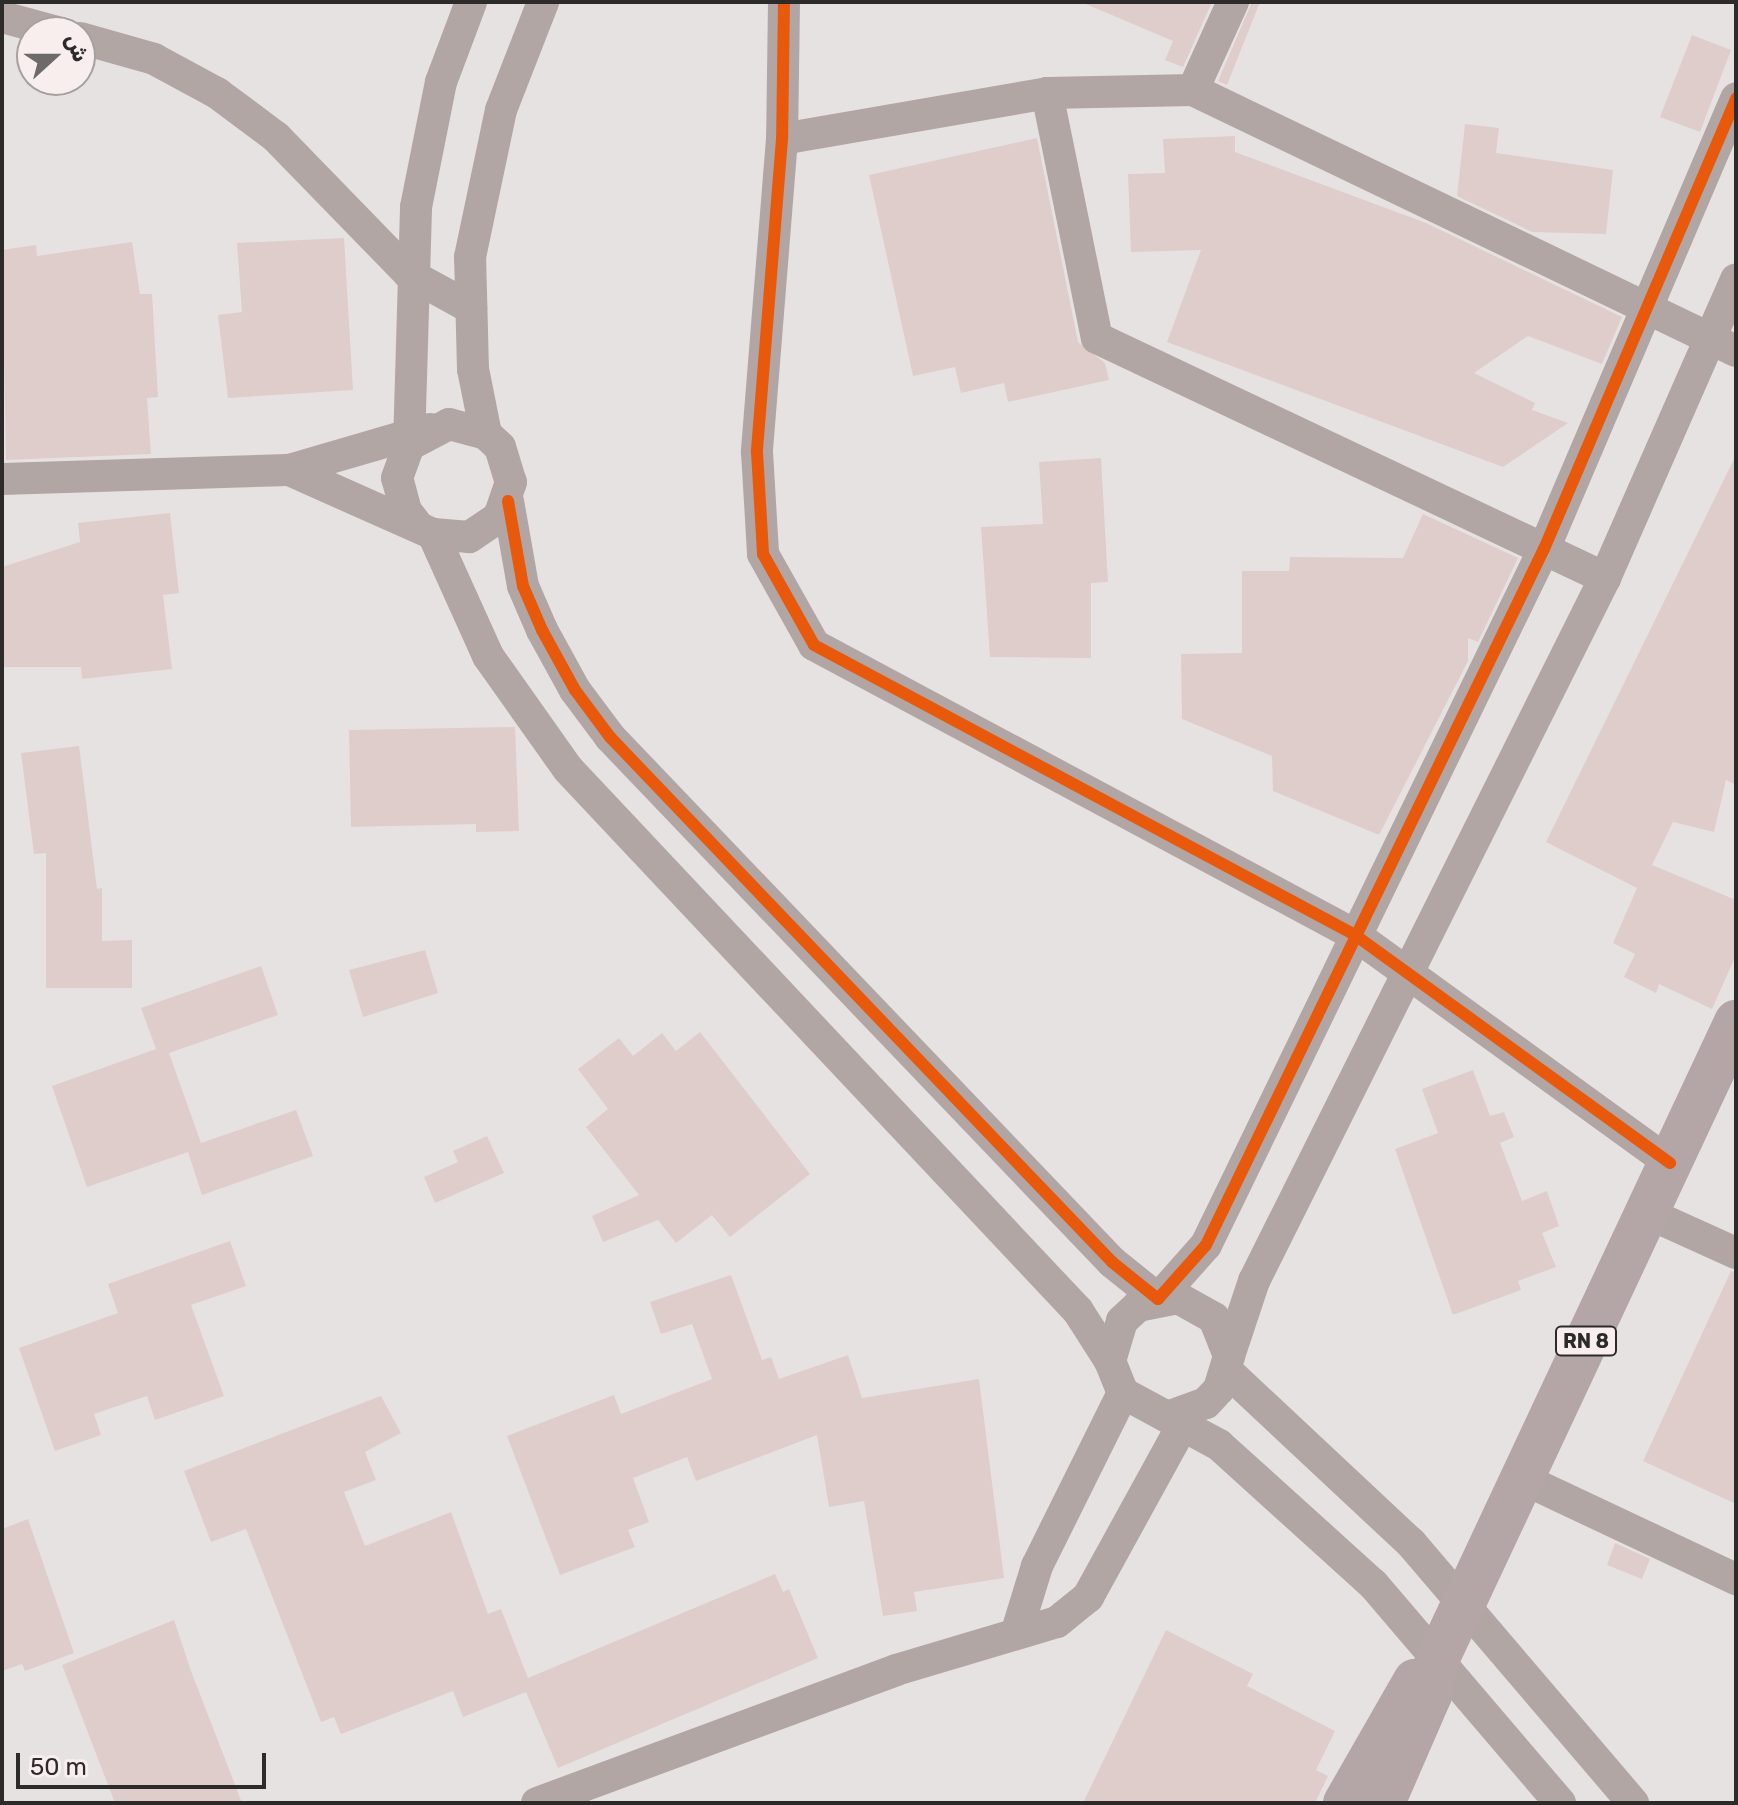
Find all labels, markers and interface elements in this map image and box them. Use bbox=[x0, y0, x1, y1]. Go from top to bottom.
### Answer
north arrow bbox=[16, 16, 96, 96]
text: ش bbox=[59, 30, 95, 66]
road number: RN 8 bbox=[1554, 1325, 1618, 1357]
scale bar bbox=[20, 1737, 270, 1787]
text: 50 m bbox=[30, 1753, 87, 1781]

